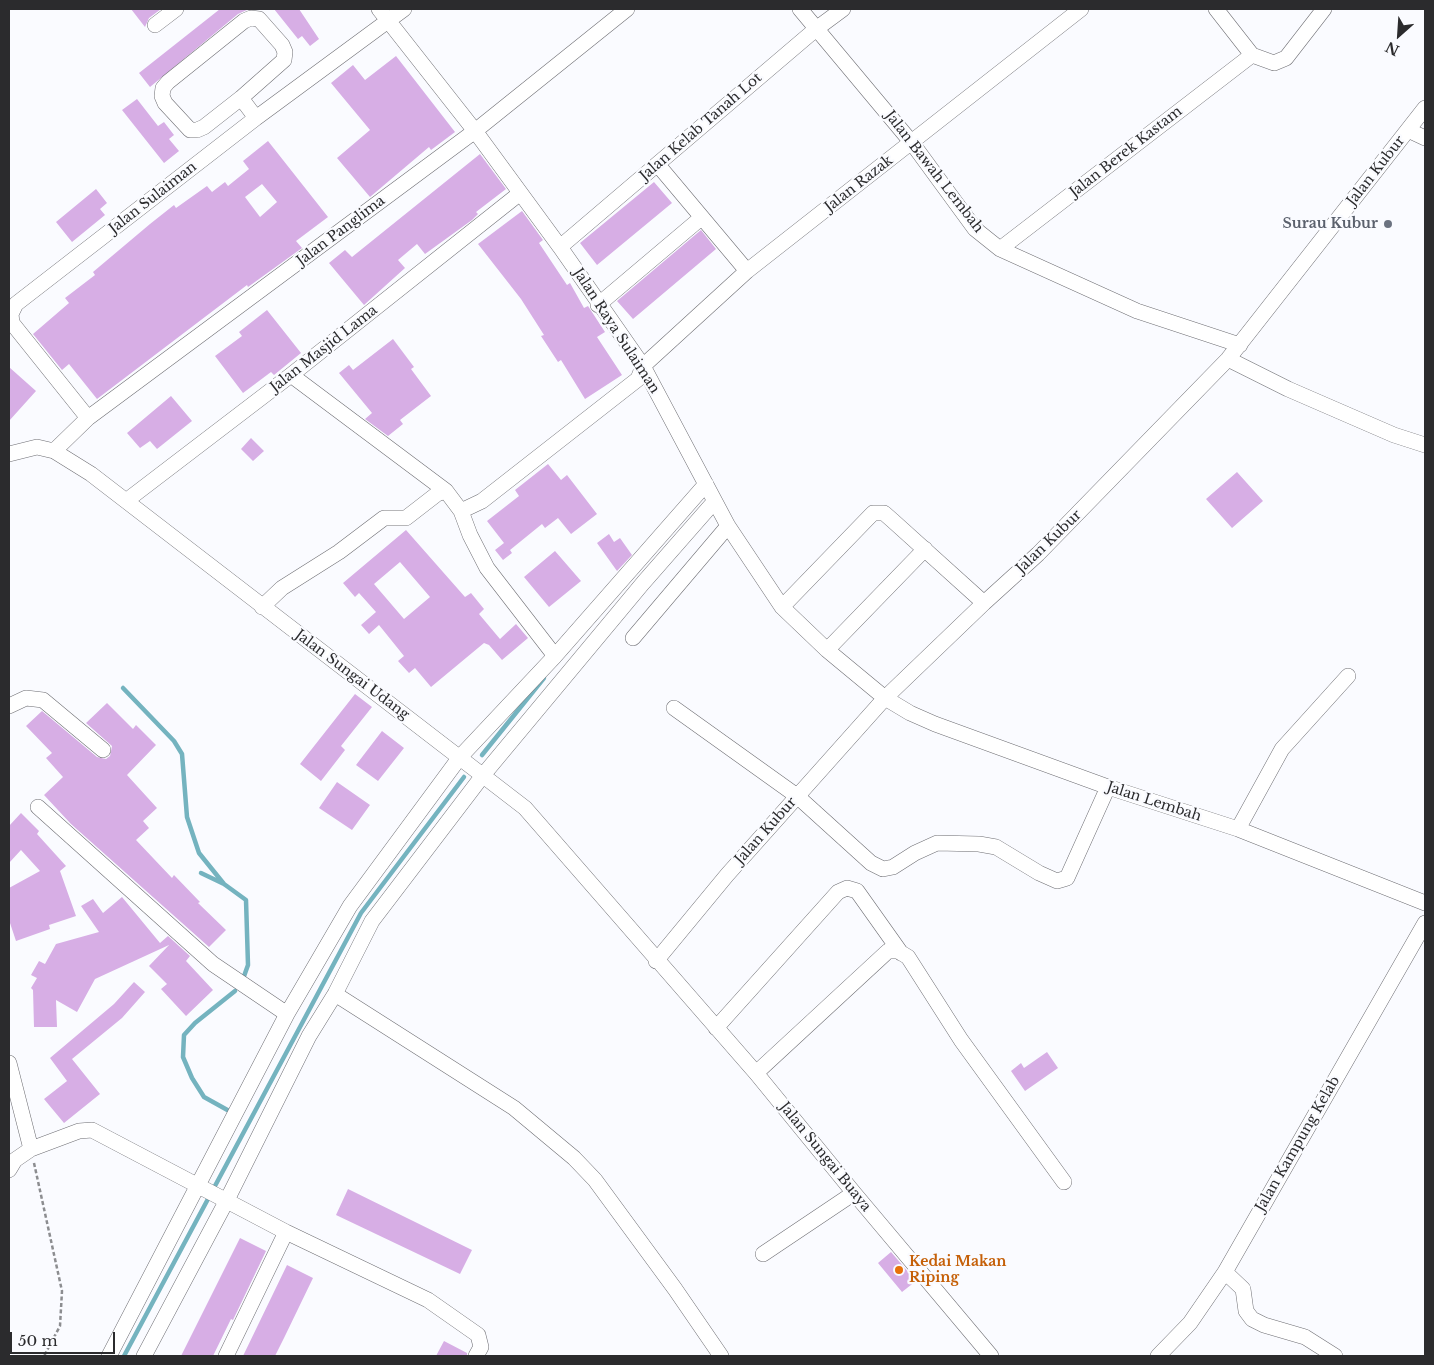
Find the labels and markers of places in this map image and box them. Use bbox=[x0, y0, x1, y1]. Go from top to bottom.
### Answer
place label: Surau Kubur bbox=[1283, 216, 1378, 232]
marker: Surau Kubur bbox=[1382, 218, 1394, 230]
place label: Kedai Makan Riping bbox=[909, 1254, 1007, 1286]
marker: Kedai Makan Riping bbox=[893, 1264, 905, 1276]

